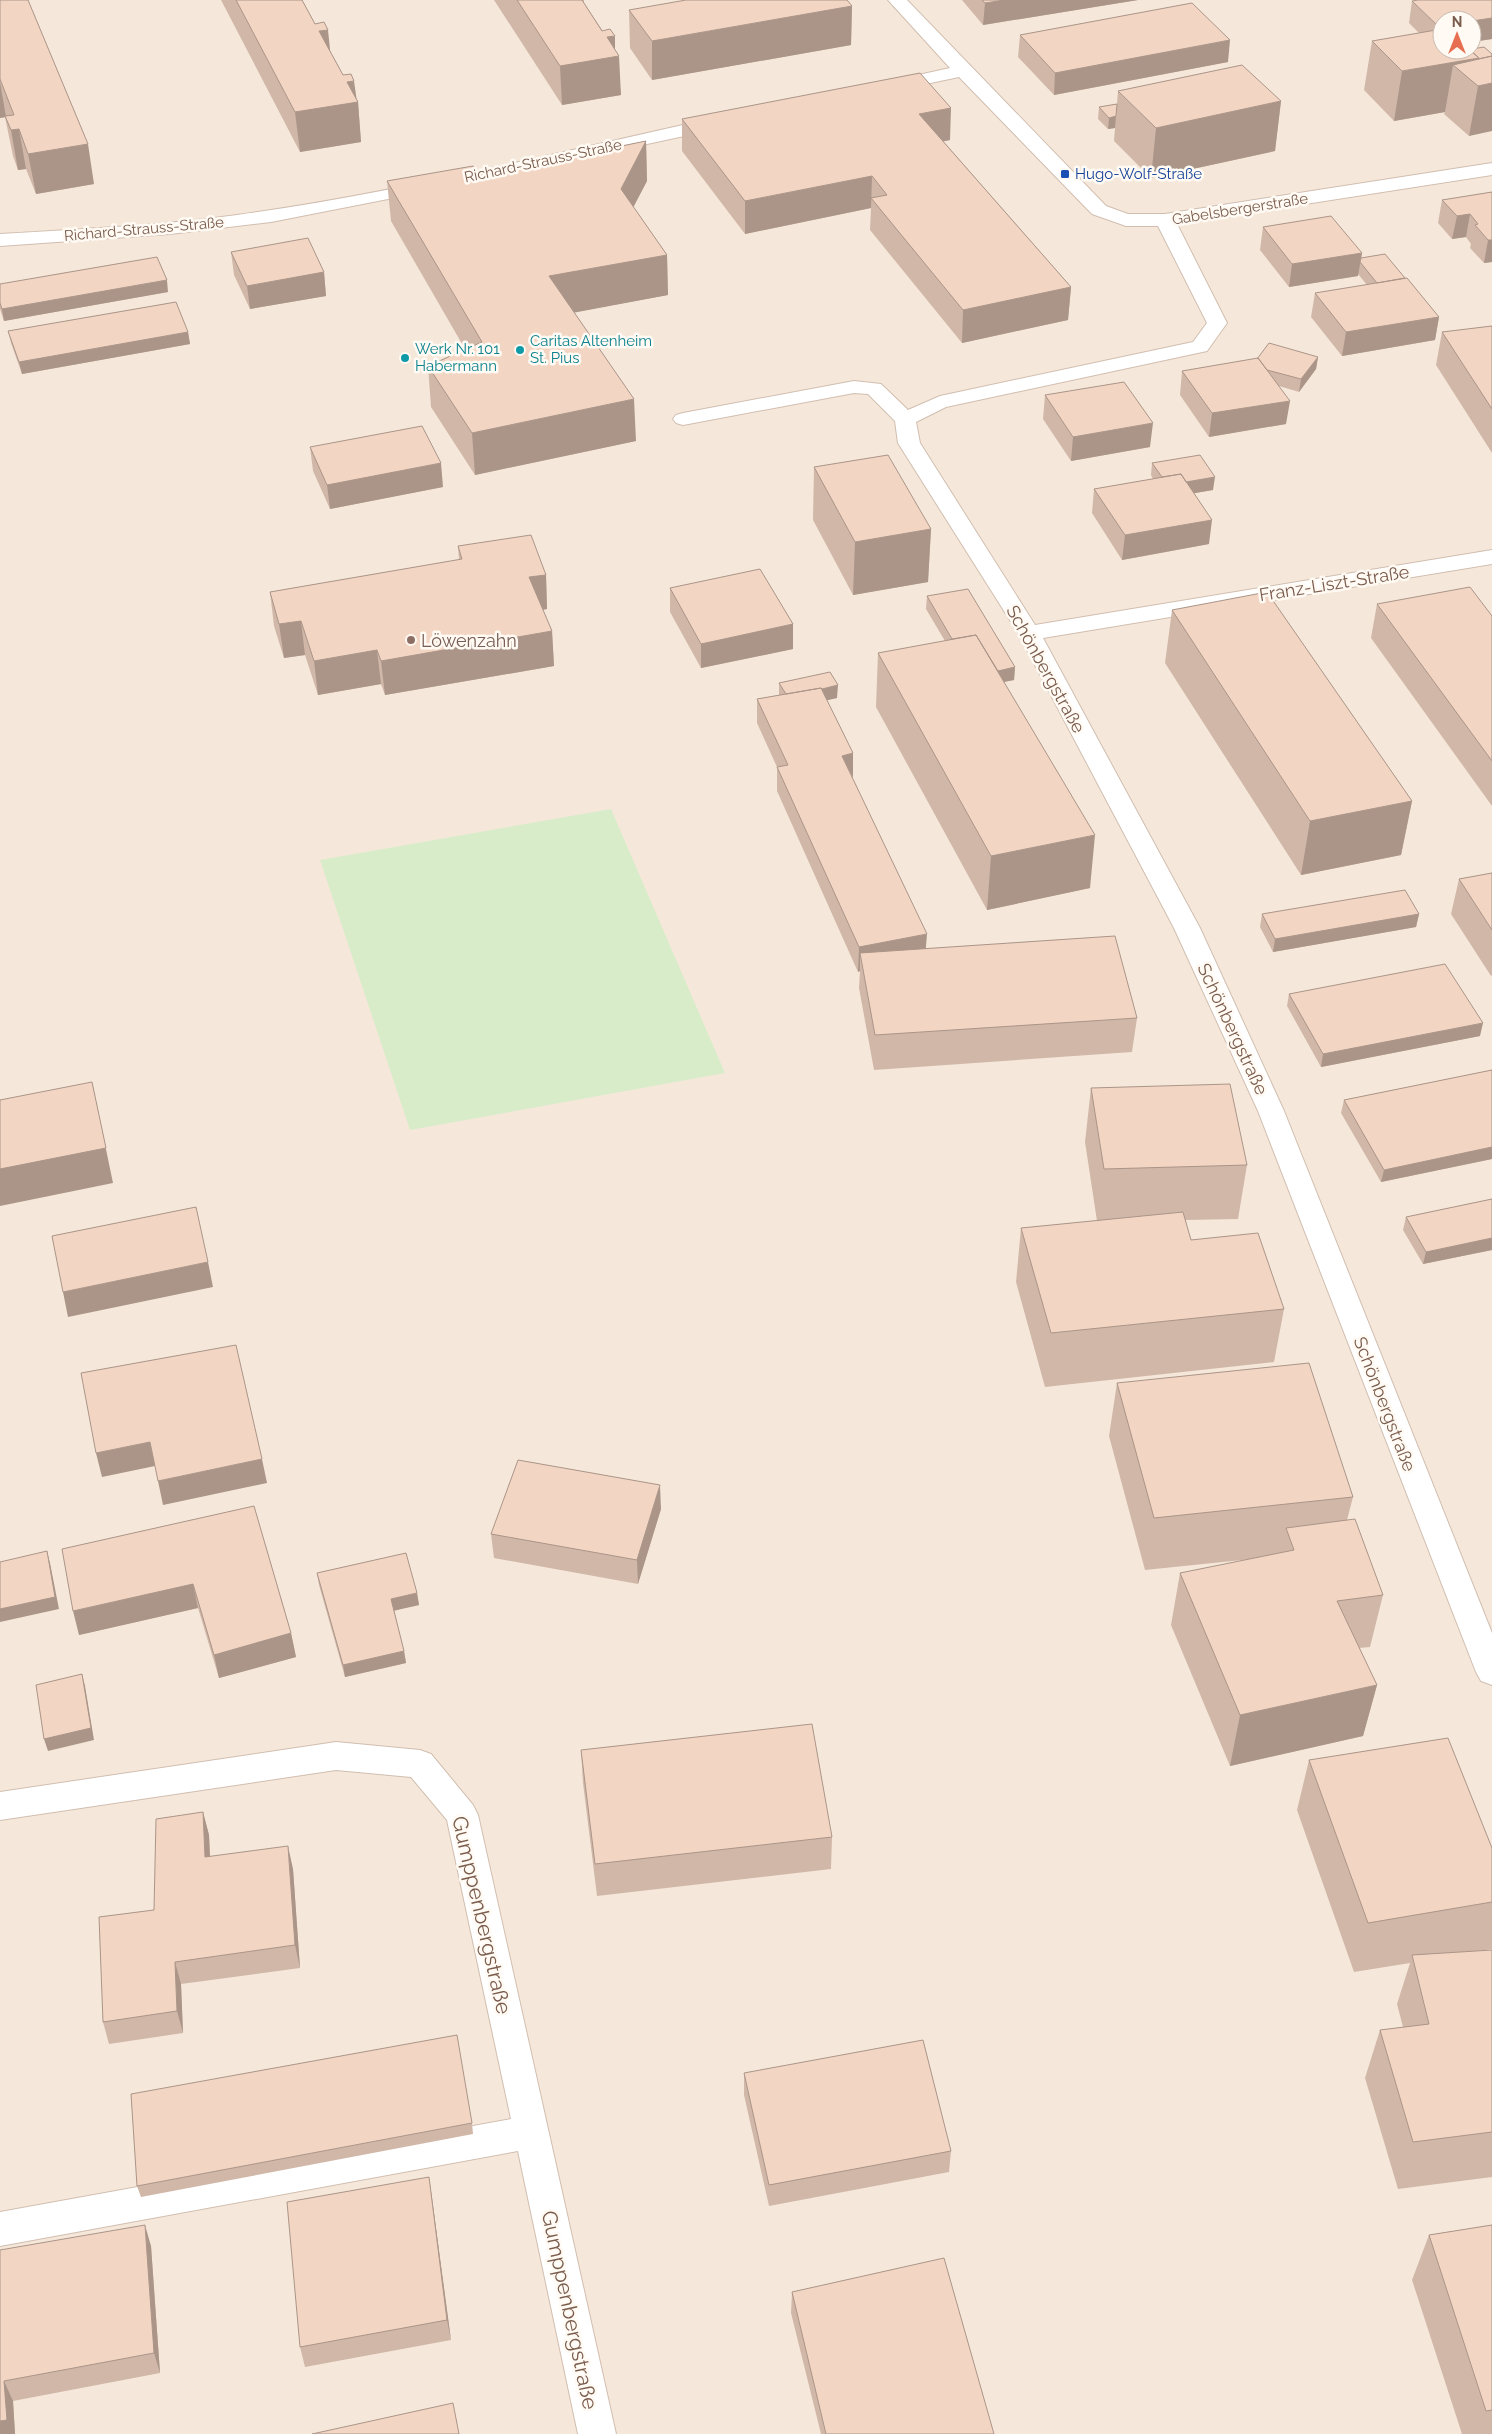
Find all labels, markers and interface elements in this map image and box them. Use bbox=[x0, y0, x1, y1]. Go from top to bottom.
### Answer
north arrow bbox=[1432, 10, 1482, 60]
text: N bbox=[1452, 14, 1462, 30]
street label: Richard-Strauss-Straße bbox=[463, 135, 624, 186]
place label: Hugo-Wolf-Straße bbox=[1075, 165, 1202, 183]
marker: Hugo-Wolf-Straße bbox=[1059, 168, 1071, 180]
street label: Gabelsbergerstraße bbox=[1171, 189, 1310, 229]
street label: Richard-Strauss-Straße bbox=[63, 213, 225, 245]
place label: Caritas Altenheim St. Pius bbox=[530, 332, 652, 367]
place label: Werk Nr. 101 Habermann bbox=[415, 340, 500, 375]
marker: Caritas Altenheim St. Pius bbox=[514, 344, 526, 356]
marker: Werk Nr. 101 Habermann bbox=[399, 352, 411, 364]
street label: Franz-Liszt-Straße bbox=[1258, 561, 1411, 605]
street label: Schönbergstraße bbox=[1002, 602, 1090, 737]
place label: Löwenzahn bbox=[421, 630, 517, 651]
marker: Löwenzahn bbox=[405, 634, 417, 646]
street label: Schönbergstraße bbox=[1193, 960, 1273, 1098]
street label: Schönbergstraße bbox=[1350, 1334, 1421, 1475]
street label: Gumppenbergstraße bbox=[447, 1814, 517, 2016]
street label: Gumppenbergstraße bbox=[537, 2208, 603, 2412]

